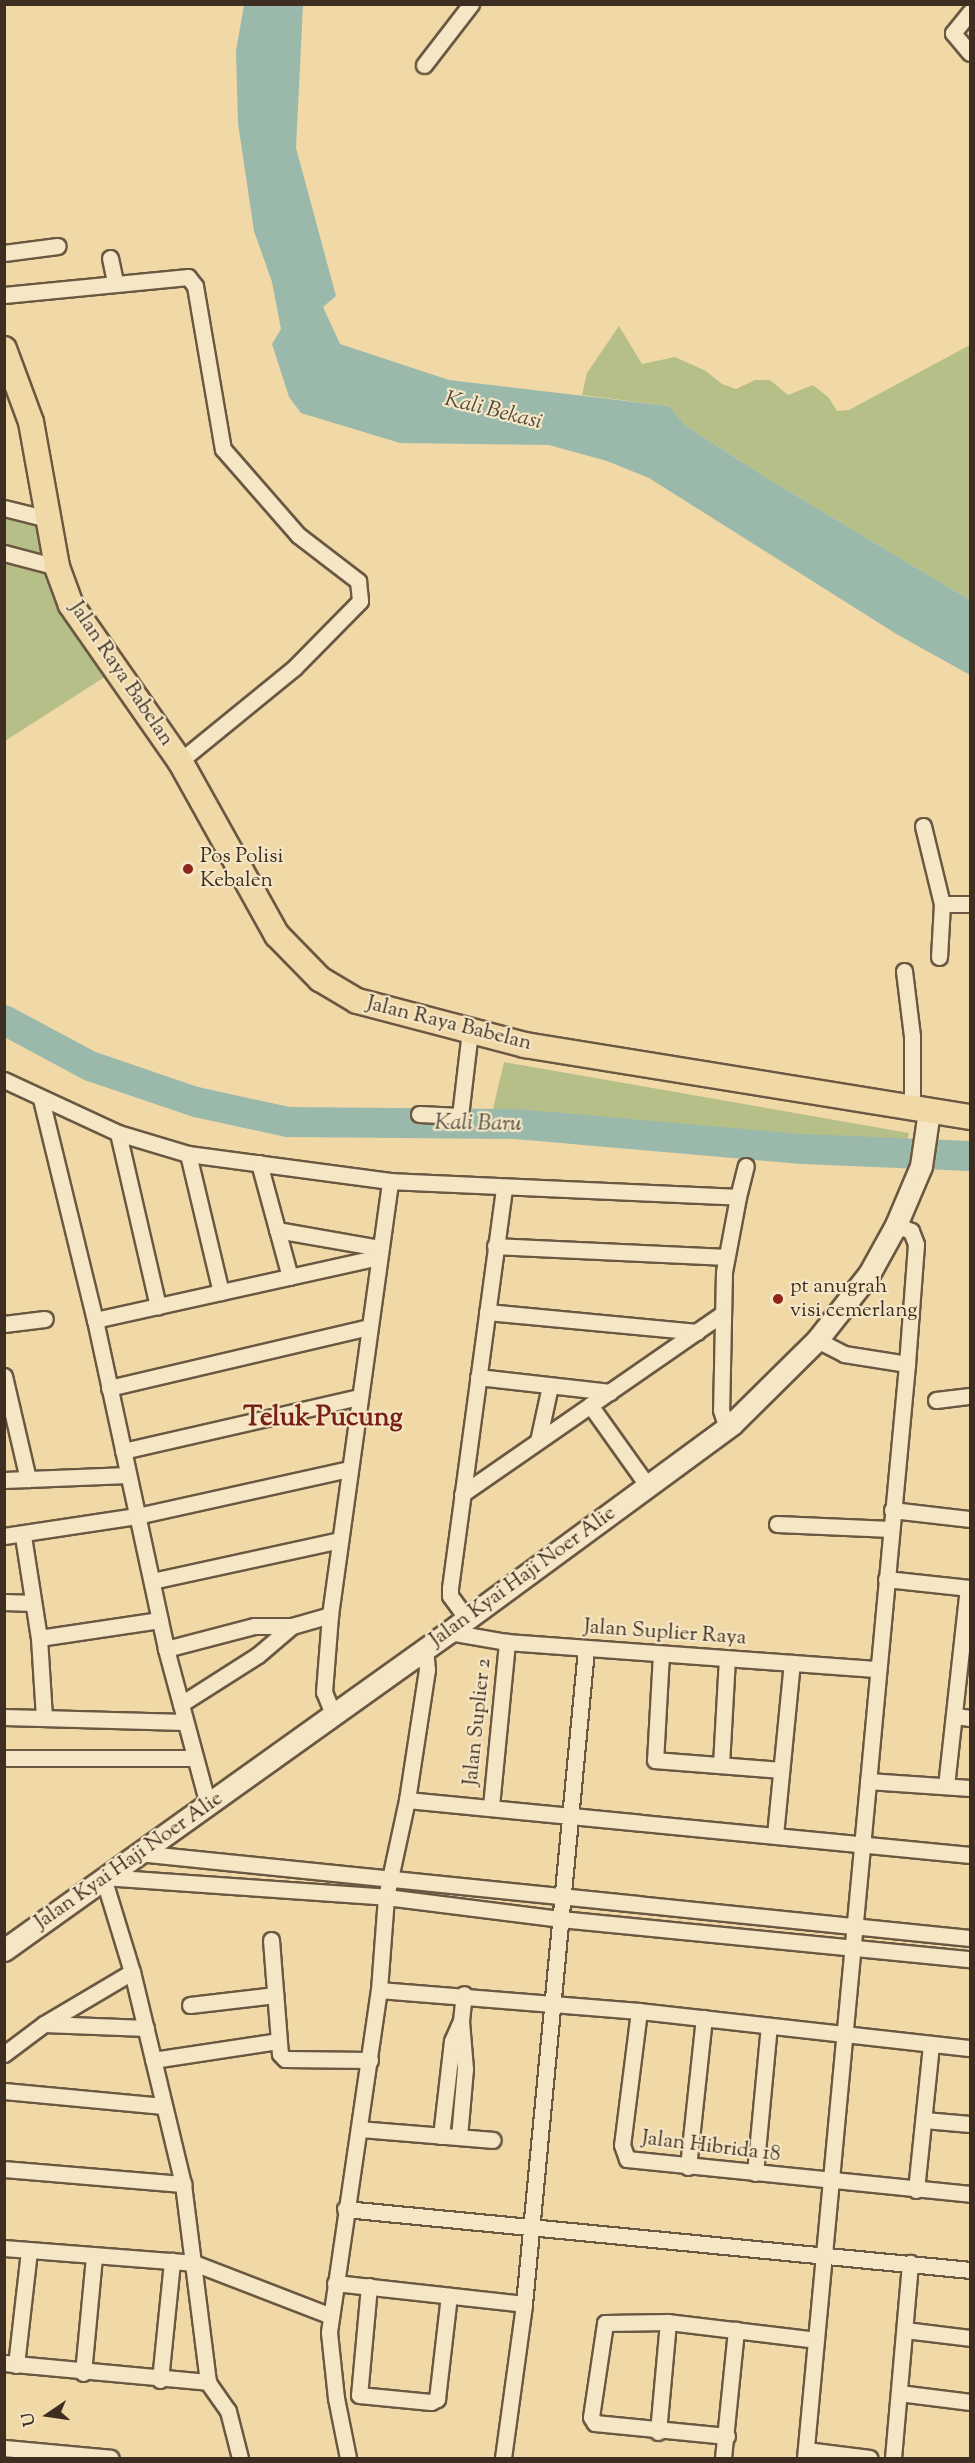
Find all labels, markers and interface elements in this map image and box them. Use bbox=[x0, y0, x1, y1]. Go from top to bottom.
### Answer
water label: Kali Bekasi bbox=[442, 387, 544, 437]
street label: Jalan Raya Babelan bbox=[63, 597, 179, 751]
place label: Pos Polisi Kebalen bbox=[200, 844, 284, 894]
marker: Pos Polisi Kebalen bbox=[181, 862, 195, 876]
street label: Jalan Raya Babelan bbox=[364, 991, 534, 1057]
water label: Kali Baru bbox=[434, 1111, 522, 1139]
place label: pt anugrah visi cemerlang bbox=[790, 1274, 918, 1324]
marker: pt anugrah visi cemerlang bbox=[771, 1292, 785, 1306]
district label: Teluk Pucung bbox=[243, 1403, 403, 1435]
street label: Jalan Kyai Haji Noer Alie bbox=[425, 1501, 621, 1653]
street label: Jalan Suplier Raya bbox=[583, 1615, 747, 1651]
street label: Jalan Suplier 2 bbox=[459, 1657, 497, 1787]
street label: Jalan Kyai Haji Noer Alie bbox=[30, 1786, 228, 1936]
street label: Jalan Hibrida 18 bbox=[640, 2126, 782, 2168]
north arrow bbox=[18, 2385, 78, 2445]
text: U bbox=[17, 2410, 43, 2428]

